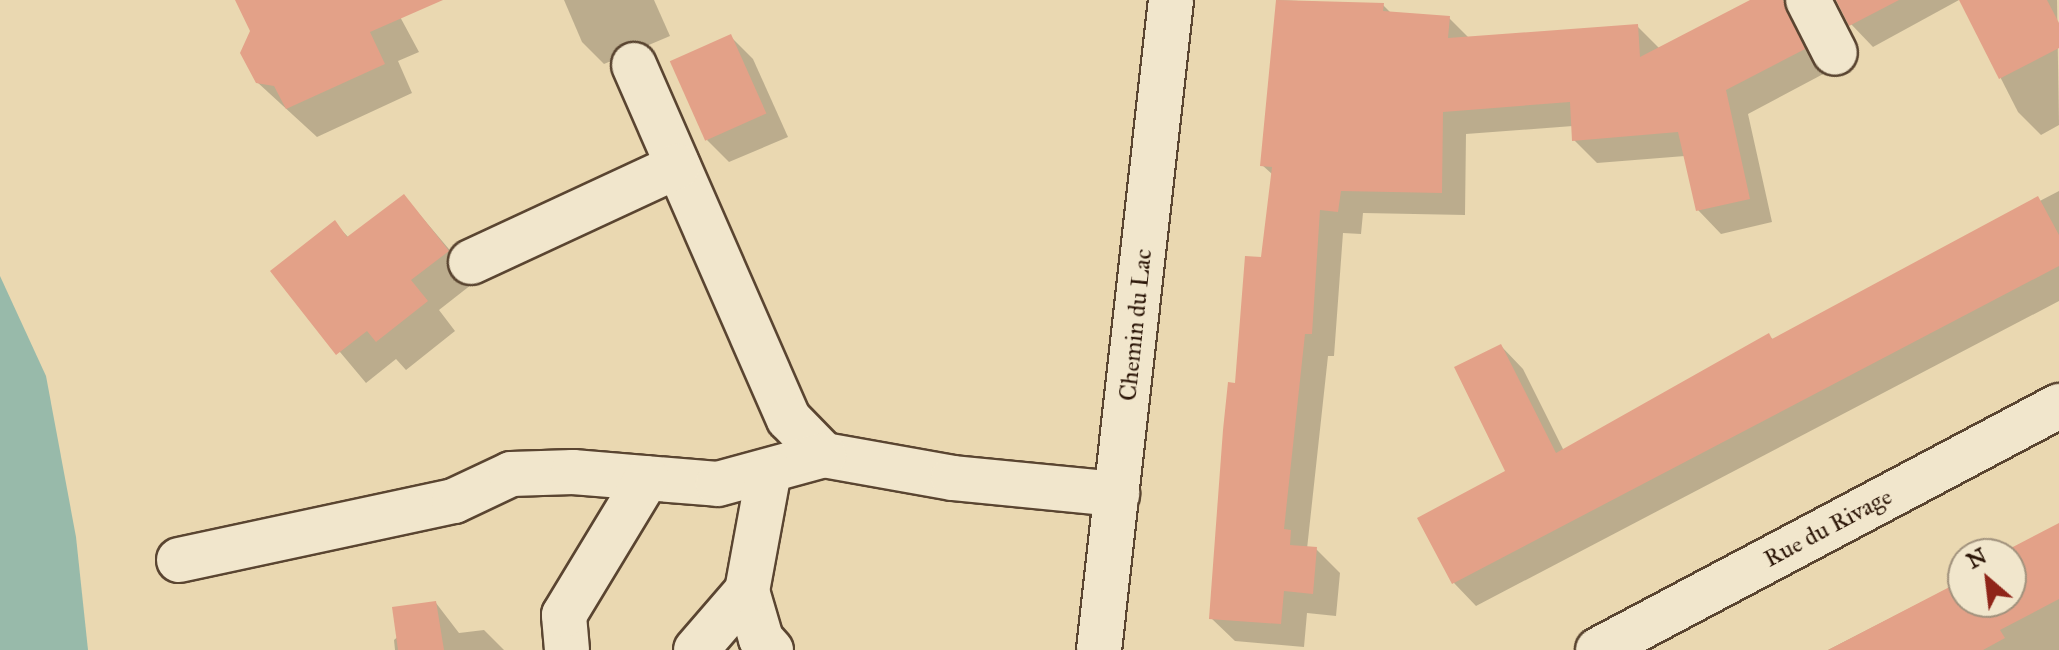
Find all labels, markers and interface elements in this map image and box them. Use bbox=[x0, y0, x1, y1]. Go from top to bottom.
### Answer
street label: Chemin du Lac bbox=[1114, 248, 1158, 402]
street label: Rue du Rivage bbox=[1759, 482, 1897, 574]
north arrow bbox=[1947, 538, 2027, 618]
text: N bbox=[1962, 542, 1991, 574]

